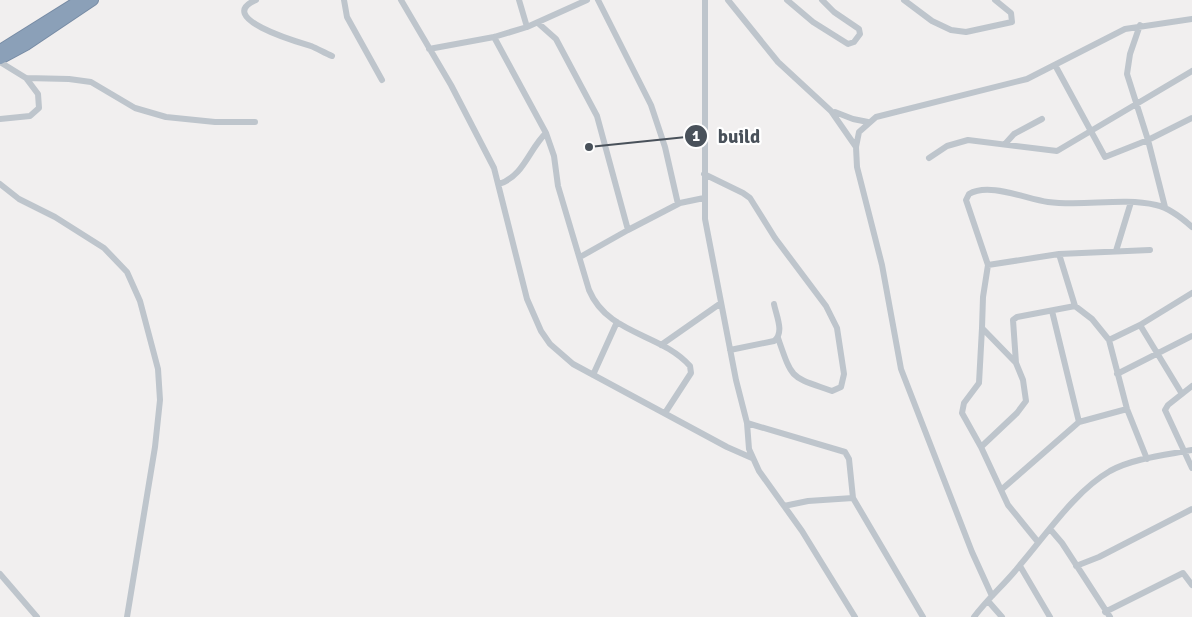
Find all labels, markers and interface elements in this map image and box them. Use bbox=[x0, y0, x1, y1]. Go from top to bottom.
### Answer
callout: build bbox=[683, 119, 770, 153]
text: build bbox=[718, 125, 760, 149]
text: 1 bbox=[692, 127, 700, 145]

